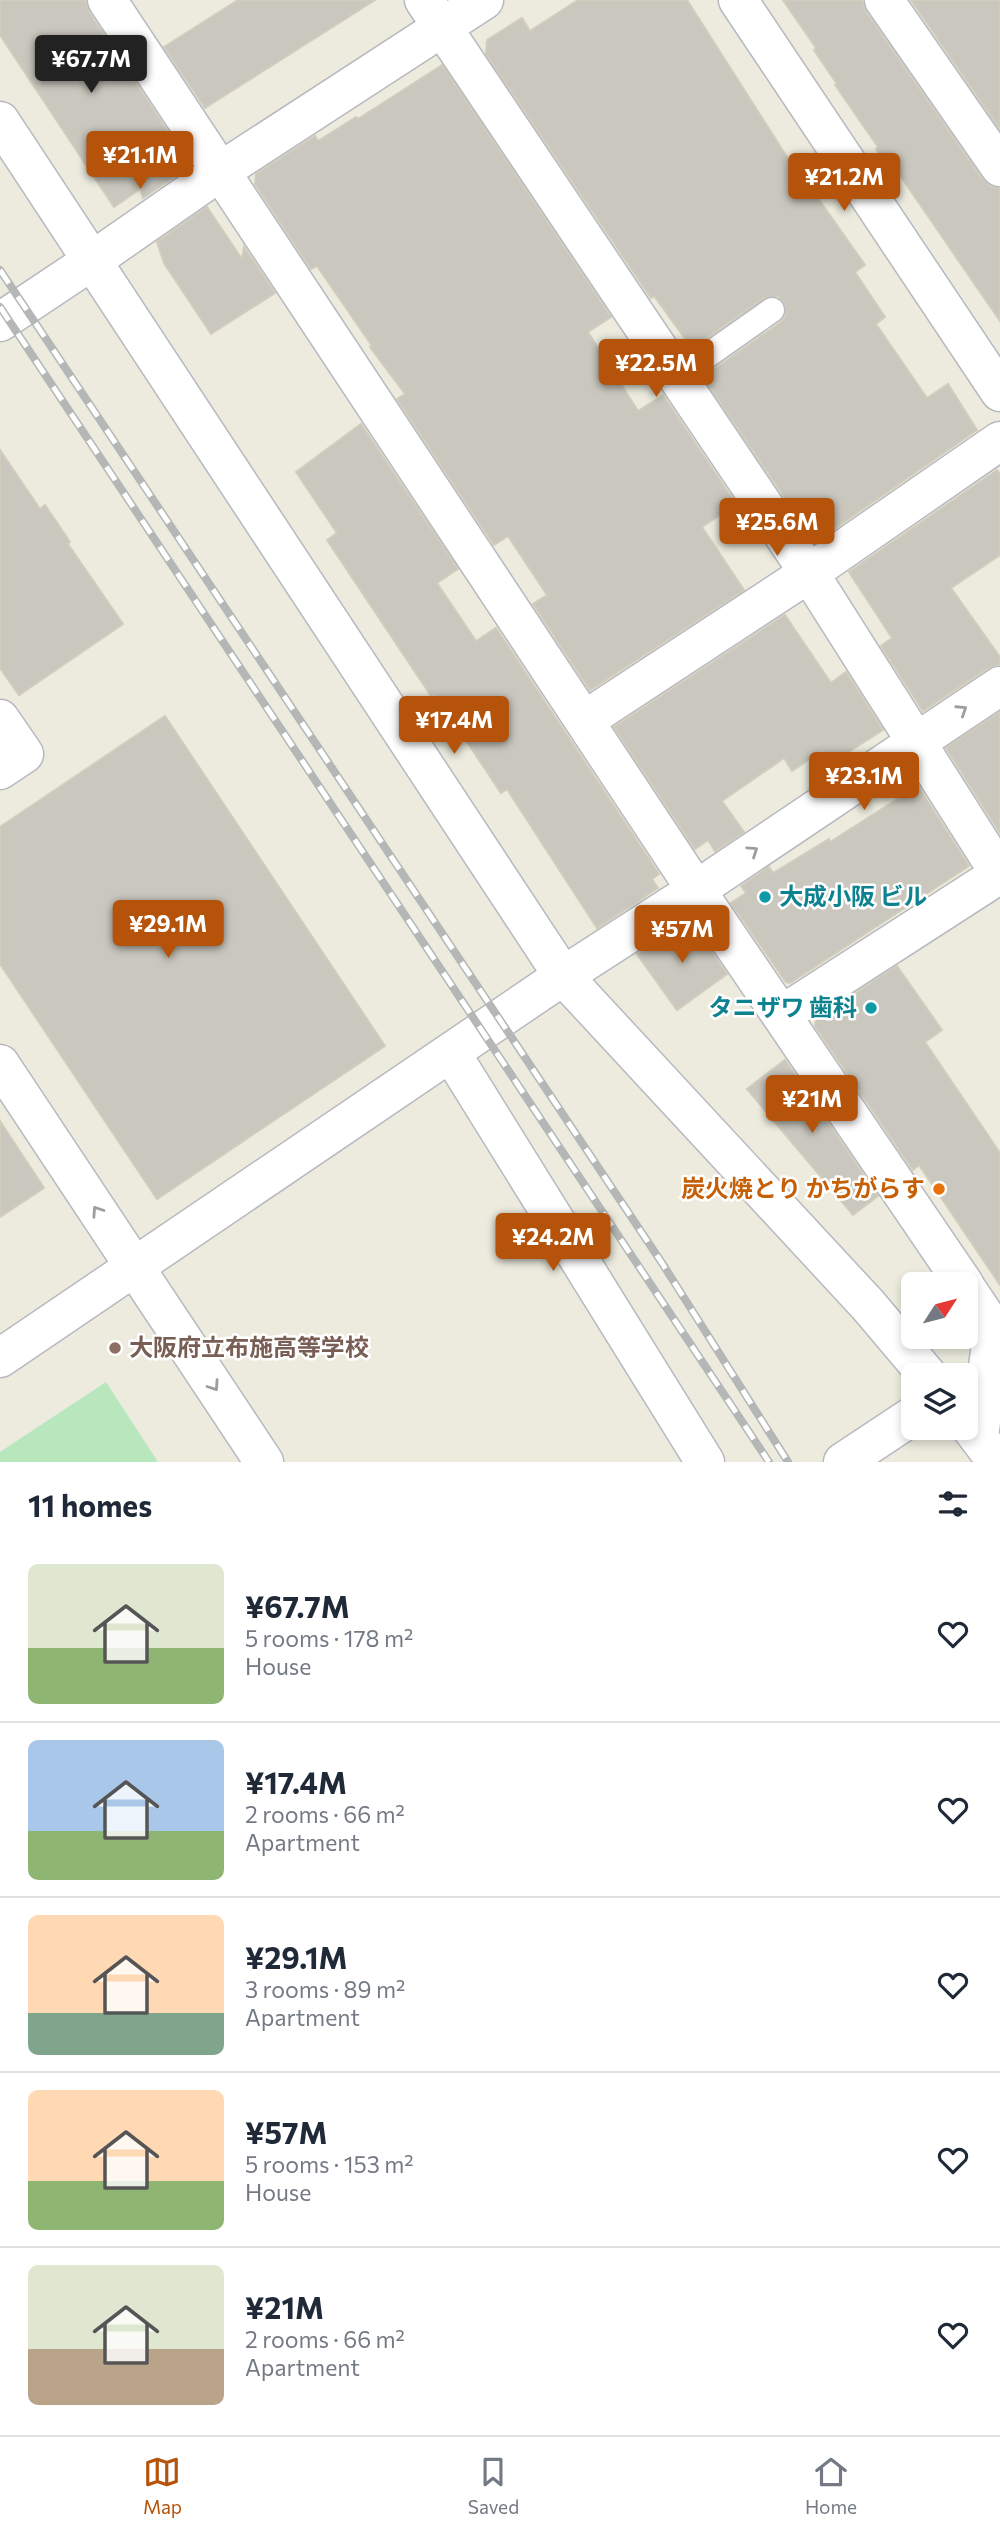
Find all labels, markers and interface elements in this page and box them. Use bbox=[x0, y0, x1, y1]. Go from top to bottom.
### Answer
pin: ¥67.7M bbox=[34, 36, 148, 95]
text: ¥67.7M bbox=[51, 44, 131, 72]
pin: ¥21.1M bbox=[83, 132, 197, 191]
text: ¥21.1M bbox=[102, 140, 178, 168]
pin: ¥21.2M bbox=[787, 154, 901, 213]
text: ¥21.2M bbox=[804, 162, 884, 190]
pin: ¥22.5M bbox=[599, 340, 713, 399]
text: ¥22.5M bbox=[615, 348, 697, 376]
pin: ¥25.6M bbox=[720, 498, 834, 558]
text: ¥25.6M bbox=[735, 507, 819, 535]
pin: ¥17.4M bbox=[397, 696, 511, 756]
text: ¥17.4M bbox=[415, 705, 493, 733]
one-way arrow bbox=[954, 706, 967, 719]
pin: ¥23.1M bbox=[807, 752, 921, 812]
text: ¥23.1M bbox=[825, 761, 903, 789]
one-way arrow bbox=[745, 847, 758, 859]
place label: 大成小阪 ビル bbox=[779, 881, 928, 910]
marker: 大成小阪 ビル bbox=[757, 889, 773, 905]
pin: ¥29.1M bbox=[111, 900, 225, 960]
pin: ¥57M bbox=[641, 906, 723, 965]
text: ¥29.1M bbox=[129, 909, 207, 937]
text: ¥57M bbox=[650, 914, 714, 942]
place label: タニザワ 歯科 bbox=[708, 992, 857, 1021]
marker: タニザワ 歯科 bbox=[863, 1000, 879, 1016]
pin: ¥21M bbox=[771, 1076, 853, 1135]
text: ¥21M bbox=[782, 1084, 842, 1112]
place label: 炭火焼とり かちがらす bbox=[681, 1173, 925, 1202]
marker: 炭火焼とり かちがらす bbox=[931, 1181, 947, 1197]
one-way arrow bbox=[92, 1205, 105, 1218]
pin: ¥24.2M bbox=[496, 1214, 610, 1273]
text: ¥24.2M bbox=[512, 1222, 594, 1250]
north arrow bbox=[901, 1272, 978, 1349]
map controls bbox=[901, 1272, 978, 1440]
place label: 大阪府立布施高等学校 bbox=[129, 1332, 369, 1361]
marker: 大阪府立布施高等学校 bbox=[107, 1340, 123, 1356]
button: layers bbox=[901, 1363, 978, 1440]
one-way arrow bbox=[205, 1378, 218, 1391]
icon: filters bbox=[934, 1485, 972, 1523]
text: 11 homes bbox=[28, 1486, 152, 1523]
text: ¥67.7M bbox=[245, 1587, 350, 1624]
icon: home bbox=[84, 1592, 168, 1676]
icon: heart bbox=[934, 1615, 972, 1653]
text: 5 rooms · 178 m² bbox=[245, 1624, 413, 1652]
text: House bbox=[245, 1652, 311, 1680]
text: ¥17.4M bbox=[245, 1763, 347, 1800]
icon: home bbox=[84, 1768, 168, 1852]
icon: heart bbox=[934, 1791, 972, 1829]
text: 2 rooms · 66 m² bbox=[245, 1800, 405, 1828]
text: Apartment bbox=[245, 1828, 360, 1856]
text: ¥29.1M bbox=[245, 1938, 348, 1975]
icon: home bbox=[84, 1943, 168, 2027]
icon: heart bbox=[934, 1966, 972, 2004]
text: 3 rooms · 89 m² bbox=[245, 1975, 405, 2003]
text: Apartment bbox=[245, 2003, 360, 2031]
text: ¥57M bbox=[245, 2113, 327, 2150]
icon: home bbox=[84, 2118, 168, 2202]
icon: heart bbox=[934, 2141, 972, 2179]
text: 5 rooms · 153 m² bbox=[245, 2150, 414, 2178]
text: House bbox=[245, 2178, 311, 2206]
text: ¥21M bbox=[245, 2288, 324, 2325]
icon: home bbox=[84, 2293, 168, 2377]
icon: heart bbox=[934, 2316, 972, 2354]
text: 2 rooms · 66 m² bbox=[245, 2325, 405, 2353]
text: Apartment bbox=[245, 2353, 360, 2381]
tab: Map bbox=[143, 2453, 182, 2518]
tab: Saved bbox=[468, 2453, 519, 2518]
tab: Home bbox=[805, 2453, 857, 2518]

